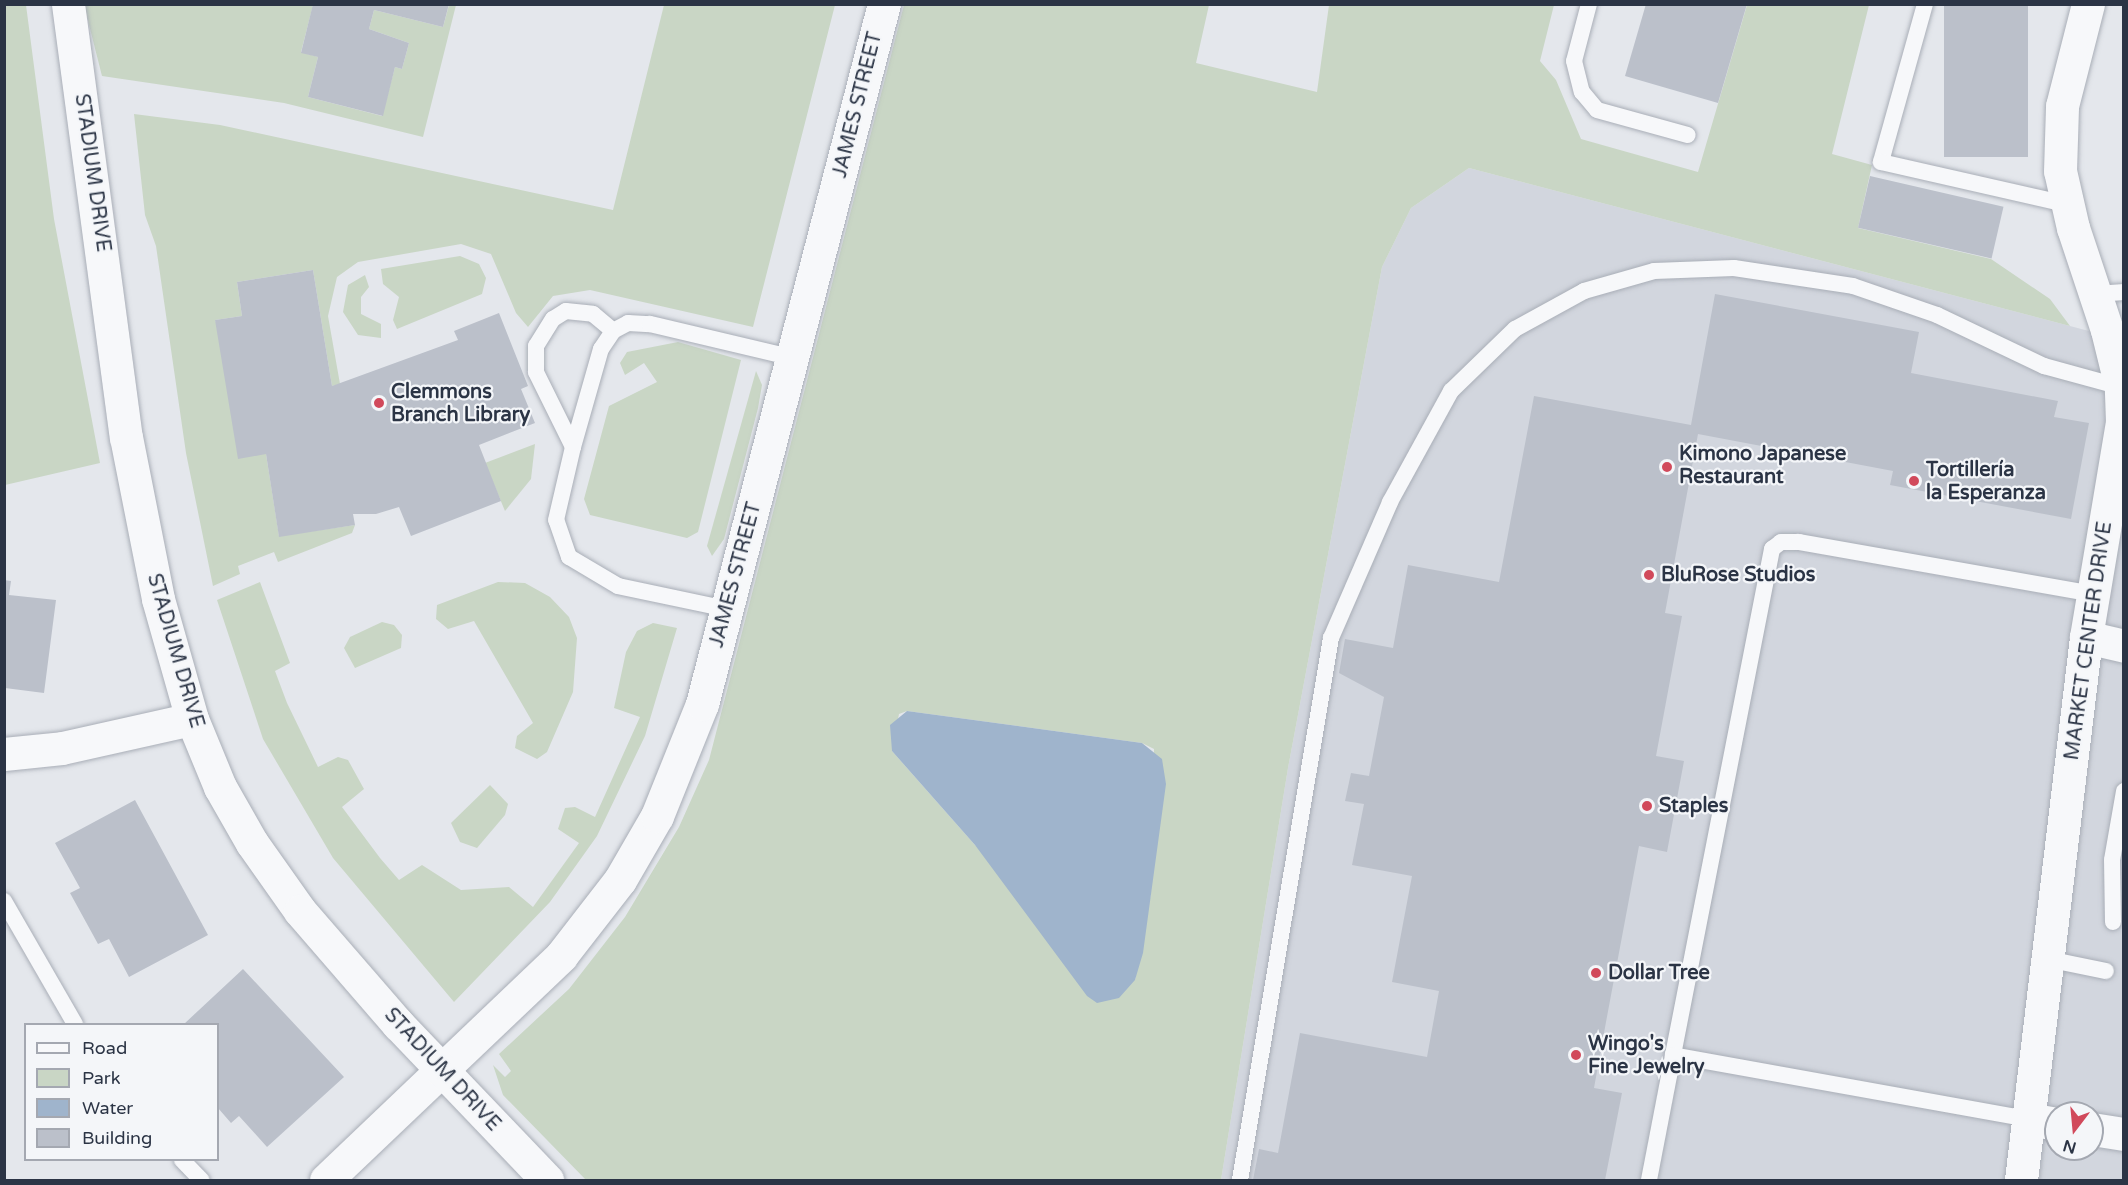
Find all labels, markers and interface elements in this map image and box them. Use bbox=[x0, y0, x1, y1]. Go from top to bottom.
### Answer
street label: JAMES STREET bbox=[828, 30, 888, 180]
street label: STADIUM DRIVE bbox=[69, 92, 115, 254]
place label: Clemmons Branch Library bbox=[391, 380, 530, 427]
marker: Clemmons Branch Library bbox=[372, 396, 386, 410]
place label: Kimono Japanese Restaurant bbox=[1679, 443, 1846, 490]
place label: Tortillería la Esperanza bbox=[1926, 458, 2046, 505]
marker: Kimono Japanese Restaurant bbox=[1660, 460, 1674, 474]
marker: Tortillería la Esperanza bbox=[1907, 474, 1921, 488]
street label: JAMES STREET bbox=[705, 500, 767, 650]
street label: MARKET CENTER DRIVE bbox=[2060, 520, 2118, 762]
place label: BluRose Studios bbox=[1661, 563, 1815, 587]
marker: BluRose Studios bbox=[1642, 568, 1656, 582]
street label: STADIUM DRIVE bbox=[141, 571, 209, 731]
place label: Staples bbox=[1659, 794, 1728, 818]
marker: Staples bbox=[1640, 799, 1654, 813]
place label: Dollar Tree bbox=[1608, 961, 1710, 985]
marker: Dollar Tree bbox=[1589, 966, 1603, 980]
street label: STADIUM DRIVE bbox=[379, 1004, 505, 1136]
legend bbox=[24, 1023, 219, 1161]
place label: Wingo's Fine Jewelry bbox=[1588, 1032, 1705, 1079]
text: Road bbox=[82, 1037, 127, 1059]
marker: Wingo's Fine Jewelry bbox=[1569, 1048, 1583, 1062]
text: Park bbox=[82, 1067, 120, 1089]
text: Water bbox=[82, 1097, 133, 1119]
north arrow bbox=[2044, 1101, 2104, 1161]
text: Building bbox=[82, 1127, 152, 1149]
text: N bbox=[2061, 1135, 2079, 1158]

